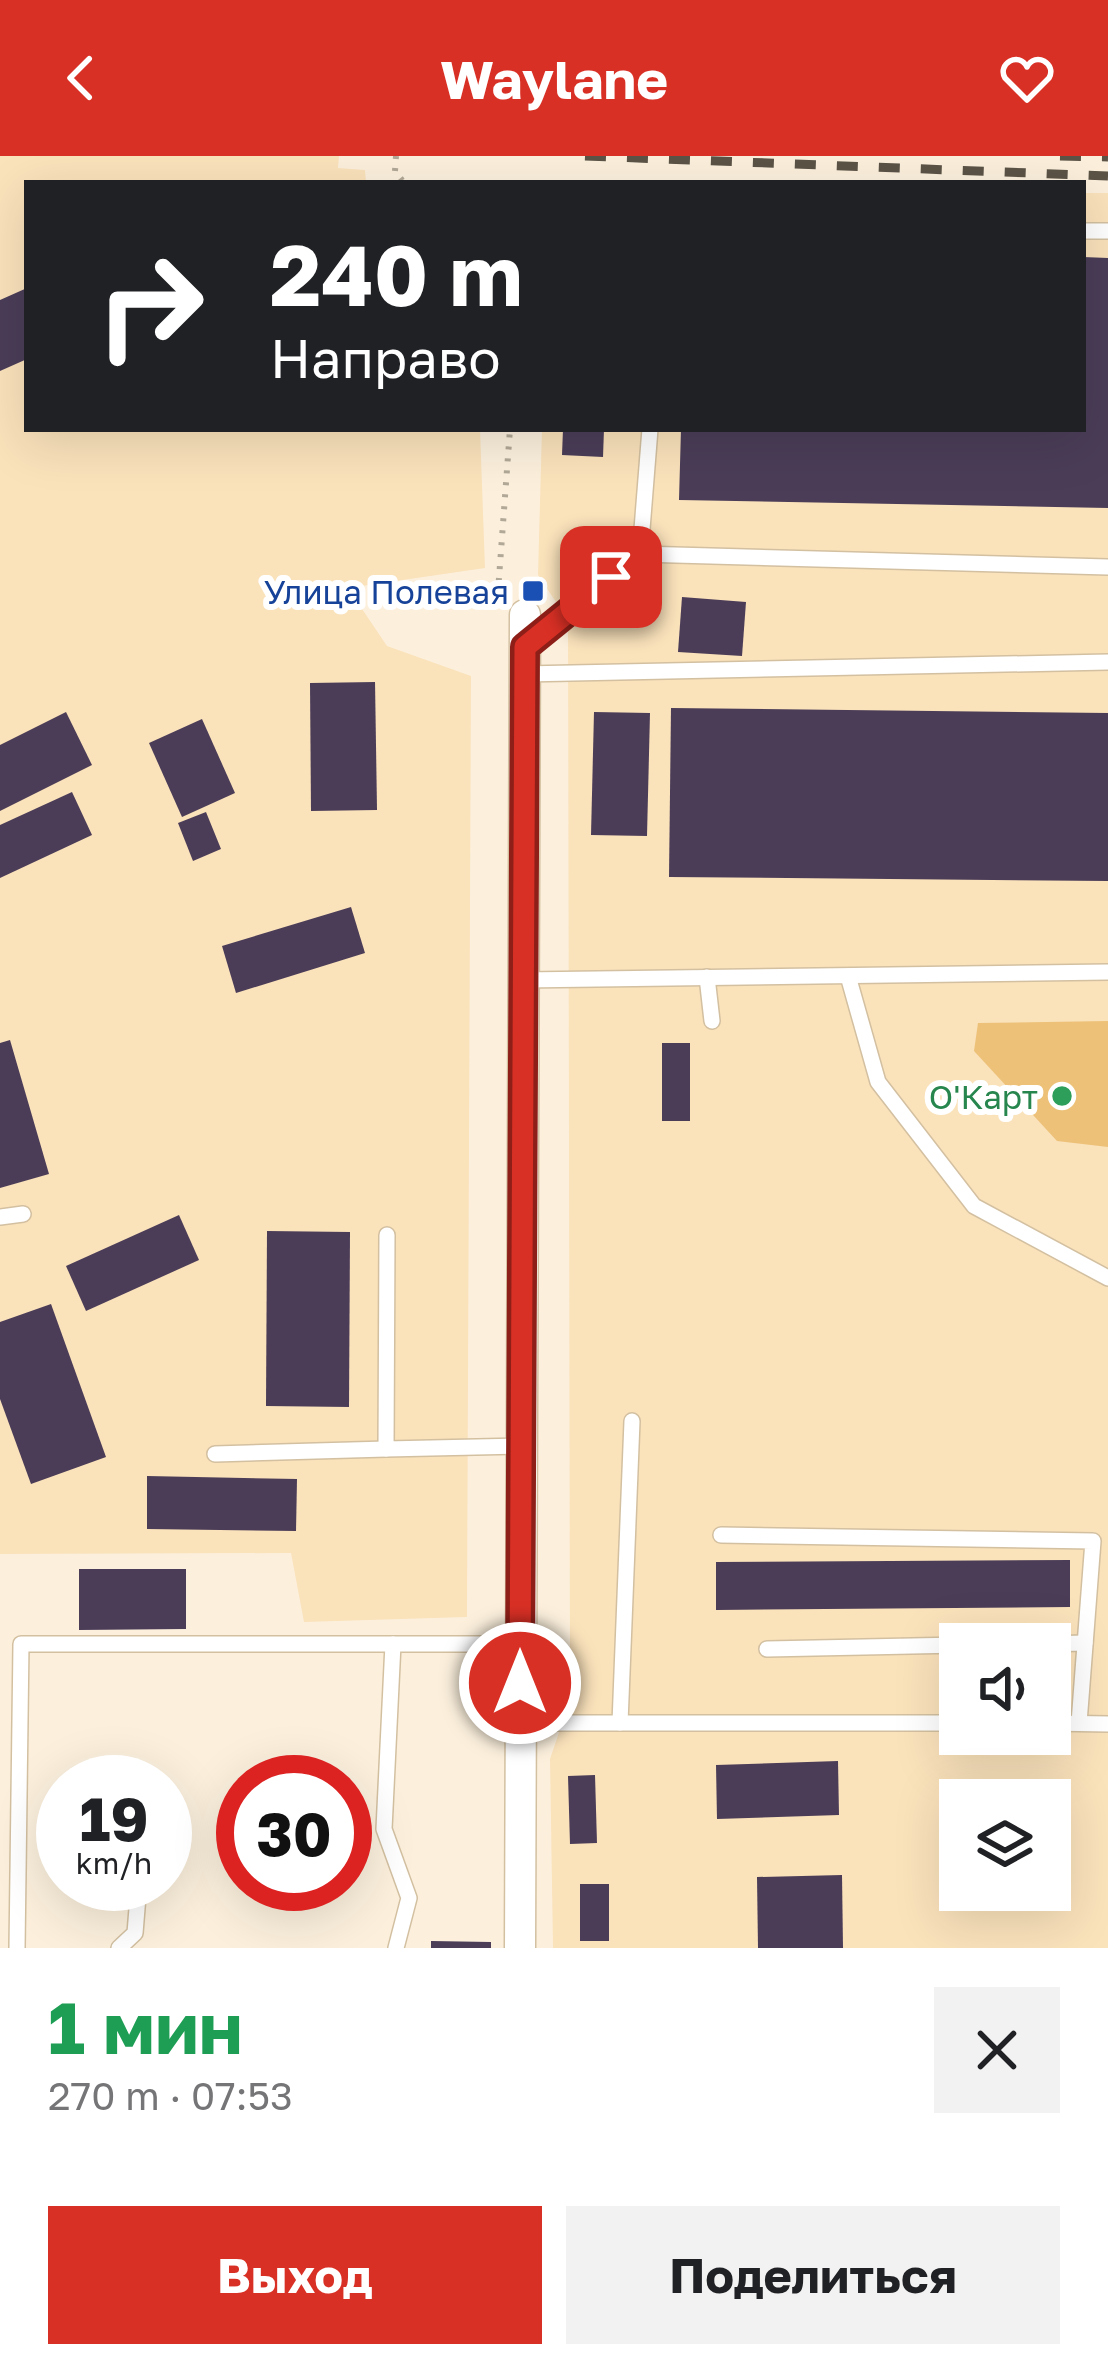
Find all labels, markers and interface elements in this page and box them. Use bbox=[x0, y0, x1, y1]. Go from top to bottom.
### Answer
icon: back bbox=[48, 45, 114, 111]
icon: heart bbox=[994, 45, 1060, 111]
text: Waylane bbox=[440, 46, 668, 111]
text: 240 m bbox=[270, 224, 523, 324]
icon: right bbox=[72, 228, 228, 384]
text: Направо bbox=[270, 325, 501, 390]
pin bbox=[560, 526, 662, 628]
icon: arrive bbox=[578, 544, 644, 610]
place label: Улица Полевая bbox=[264, 572, 509, 611]
marker: Улица Полевая bbox=[520, 578, 546, 604]
place label: О'Карт bbox=[929, 1077, 1038, 1116]
marker: О'Карт bbox=[1049, 1083, 1075, 1109]
position arrow bbox=[457, 1620, 583, 1746]
map controls bbox=[939, 1623, 1071, 1911]
button: sound bbox=[939, 1623, 1071, 1755]
speed limit sign: 30 bbox=[216, 1755, 372, 1911]
button: layers bbox=[939, 1779, 1071, 1911]
text: 19 bbox=[79, 1782, 148, 1854]
text: km/h bbox=[76, 1845, 152, 1881]
text: 1 мин bbox=[48, 1983, 243, 2070]
button: close bbox=[934, 1987, 1060, 2113]
text: 270 m · 07:53 bbox=[48, 2072, 293, 2119]
button: Выход bbox=[48, 2206, 542, 2344]
button: Поделиться bbox=[566, 2206, 1060, 2344]

